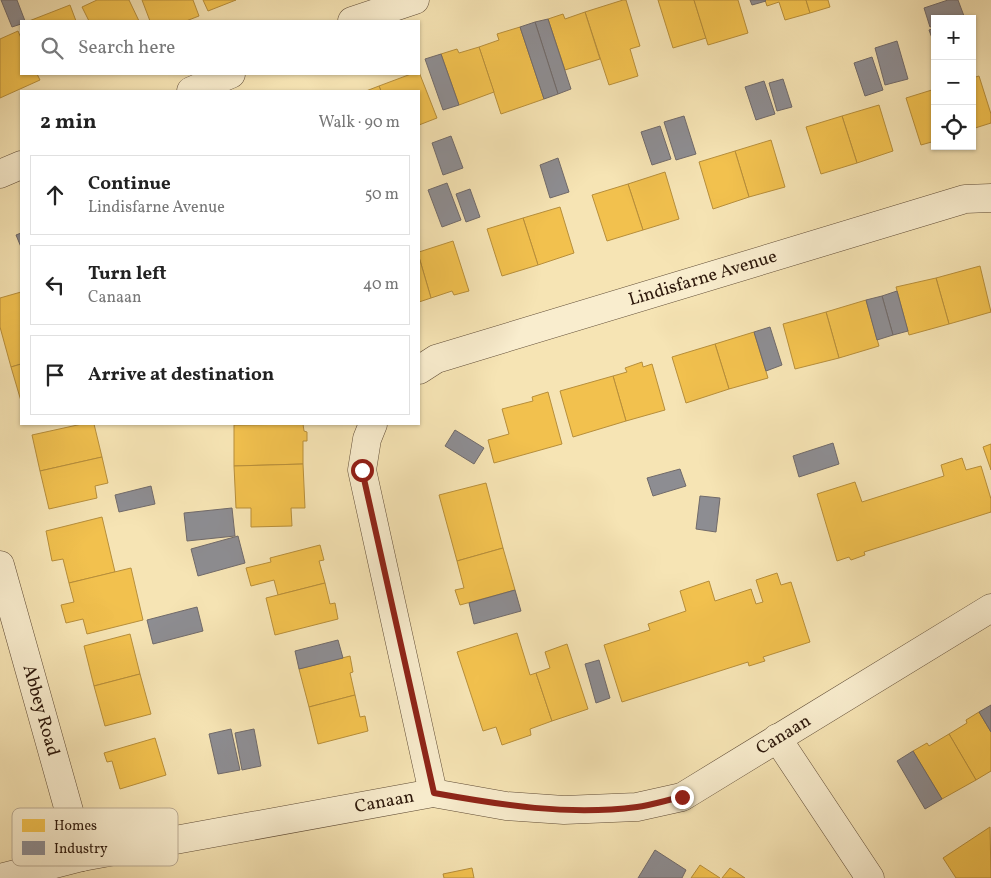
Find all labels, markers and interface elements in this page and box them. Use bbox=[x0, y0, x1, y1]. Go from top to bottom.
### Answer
map controls bbox=[931, 15, 976, 150]
button: + bbox=[931, 15, 976, 60]
search box bbox=[20, 20, 420, 75]
icon: search bbox=[38, 34, 66, 62]
text: Search here bbox=[78, 35, 175, 61]
button: − bbox=[931, 60, 976, 105]
button: locate bbox=[931, 105, 976, 150]
text: 2 min bbox=[40, 108, 97, 137]
text: Walk · 90 m bbox=[318, 112, 400, 134]
text: Continue bbox=[88, 171, 171, 197]
icon: ahead bbox=[41, 181, 69, 209]
text: 50 m bbox=[365, 184, 399, 206]
text: Lindisfarne Avenue bbox=[88, 197, 225, 219]
street label: Lindisfarne Avenue bbox=[625, 244, 780, 313]
text: Turn left bbox=[88, 261, 167, 287]
icon: left bbox=[41, 271, 69, 299]
text: 40 m bbox=[363, 274, 399, 296]
text: Canaan bbox=[88, 287, 141, 309]
icon: arrive bbox=[41, 361, 69, 389]
text: Arrive at destination bbox=[88, 362, 274, 388]
route start bbox=[351, 459, 374, 482]
street label: Abbey Road bbox=[16, 662, 66, 759]
street label: Canaan bbox=[751, 708, 816, 761]
street label: Canaan bbox=[353, 784, 416, 820]
route end bbox=[671, 786, 694, 809]
legend bbox=[12, 808, 178, 866]
text: Homes bbox=[54, 817, 97, 836]
text: Industry bbox=[54, 840, 108, 859]

